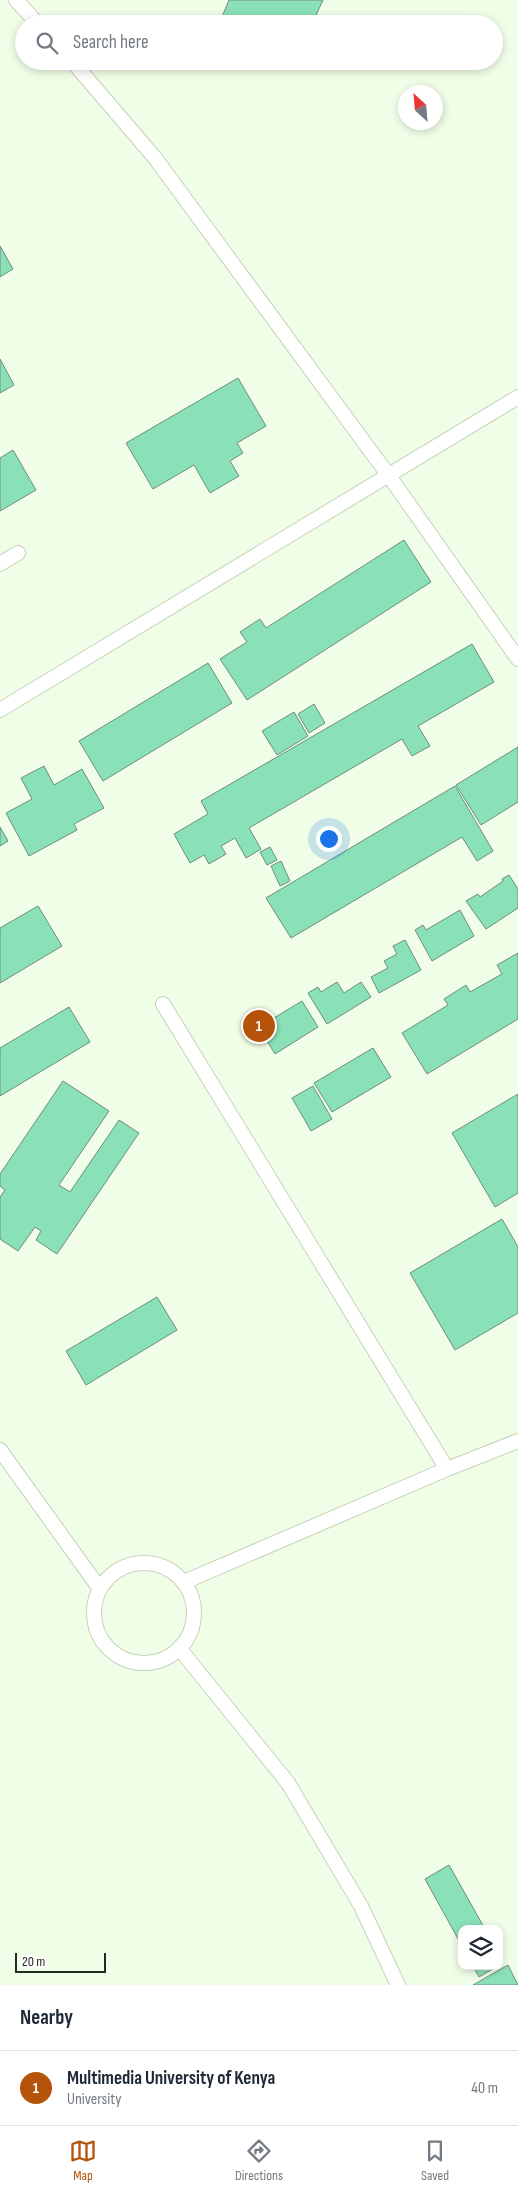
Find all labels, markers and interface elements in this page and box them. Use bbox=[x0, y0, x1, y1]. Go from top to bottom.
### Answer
search box bbox=[15, 15, 503, 70]
icon: search bbox=[33, 29, 61, 57]
text: Search here bbox=[73, 31, 149, 54]
north arrow bbox=[398, 85, 443, 130]
your location bbox=[316, 826, 342, 852]
pin: 1 bbox=[243, 1007, 275, 1045]
map controls bbox=[458, 1925, 503, 1970]
button: layers bbox=[458, 1925, 503, 1970]
scale bar bbox=[15, 1950, 106, 1973]
text: 20 m bbox=[22, 1953, 45, 1970]
text: Nearby bbox=[20, 2005, 73, 2030]
text: Multimedia University of Kenya bbox=[67, 2067, 275, 2090]
text: 1 bbox=[33, 2079, 39, 2098]
text: 40 m bbox=[471, 2079, 498, 2098]
text: University bbox=[67, 2090, 121, 2109]
tab: Map bbox=[69, 2137, 97, 2184]
tab: Directions bbox=[235, 2137, 283, 2184]
tab: Saved bbox=[421, 2137, 449, 2184]

